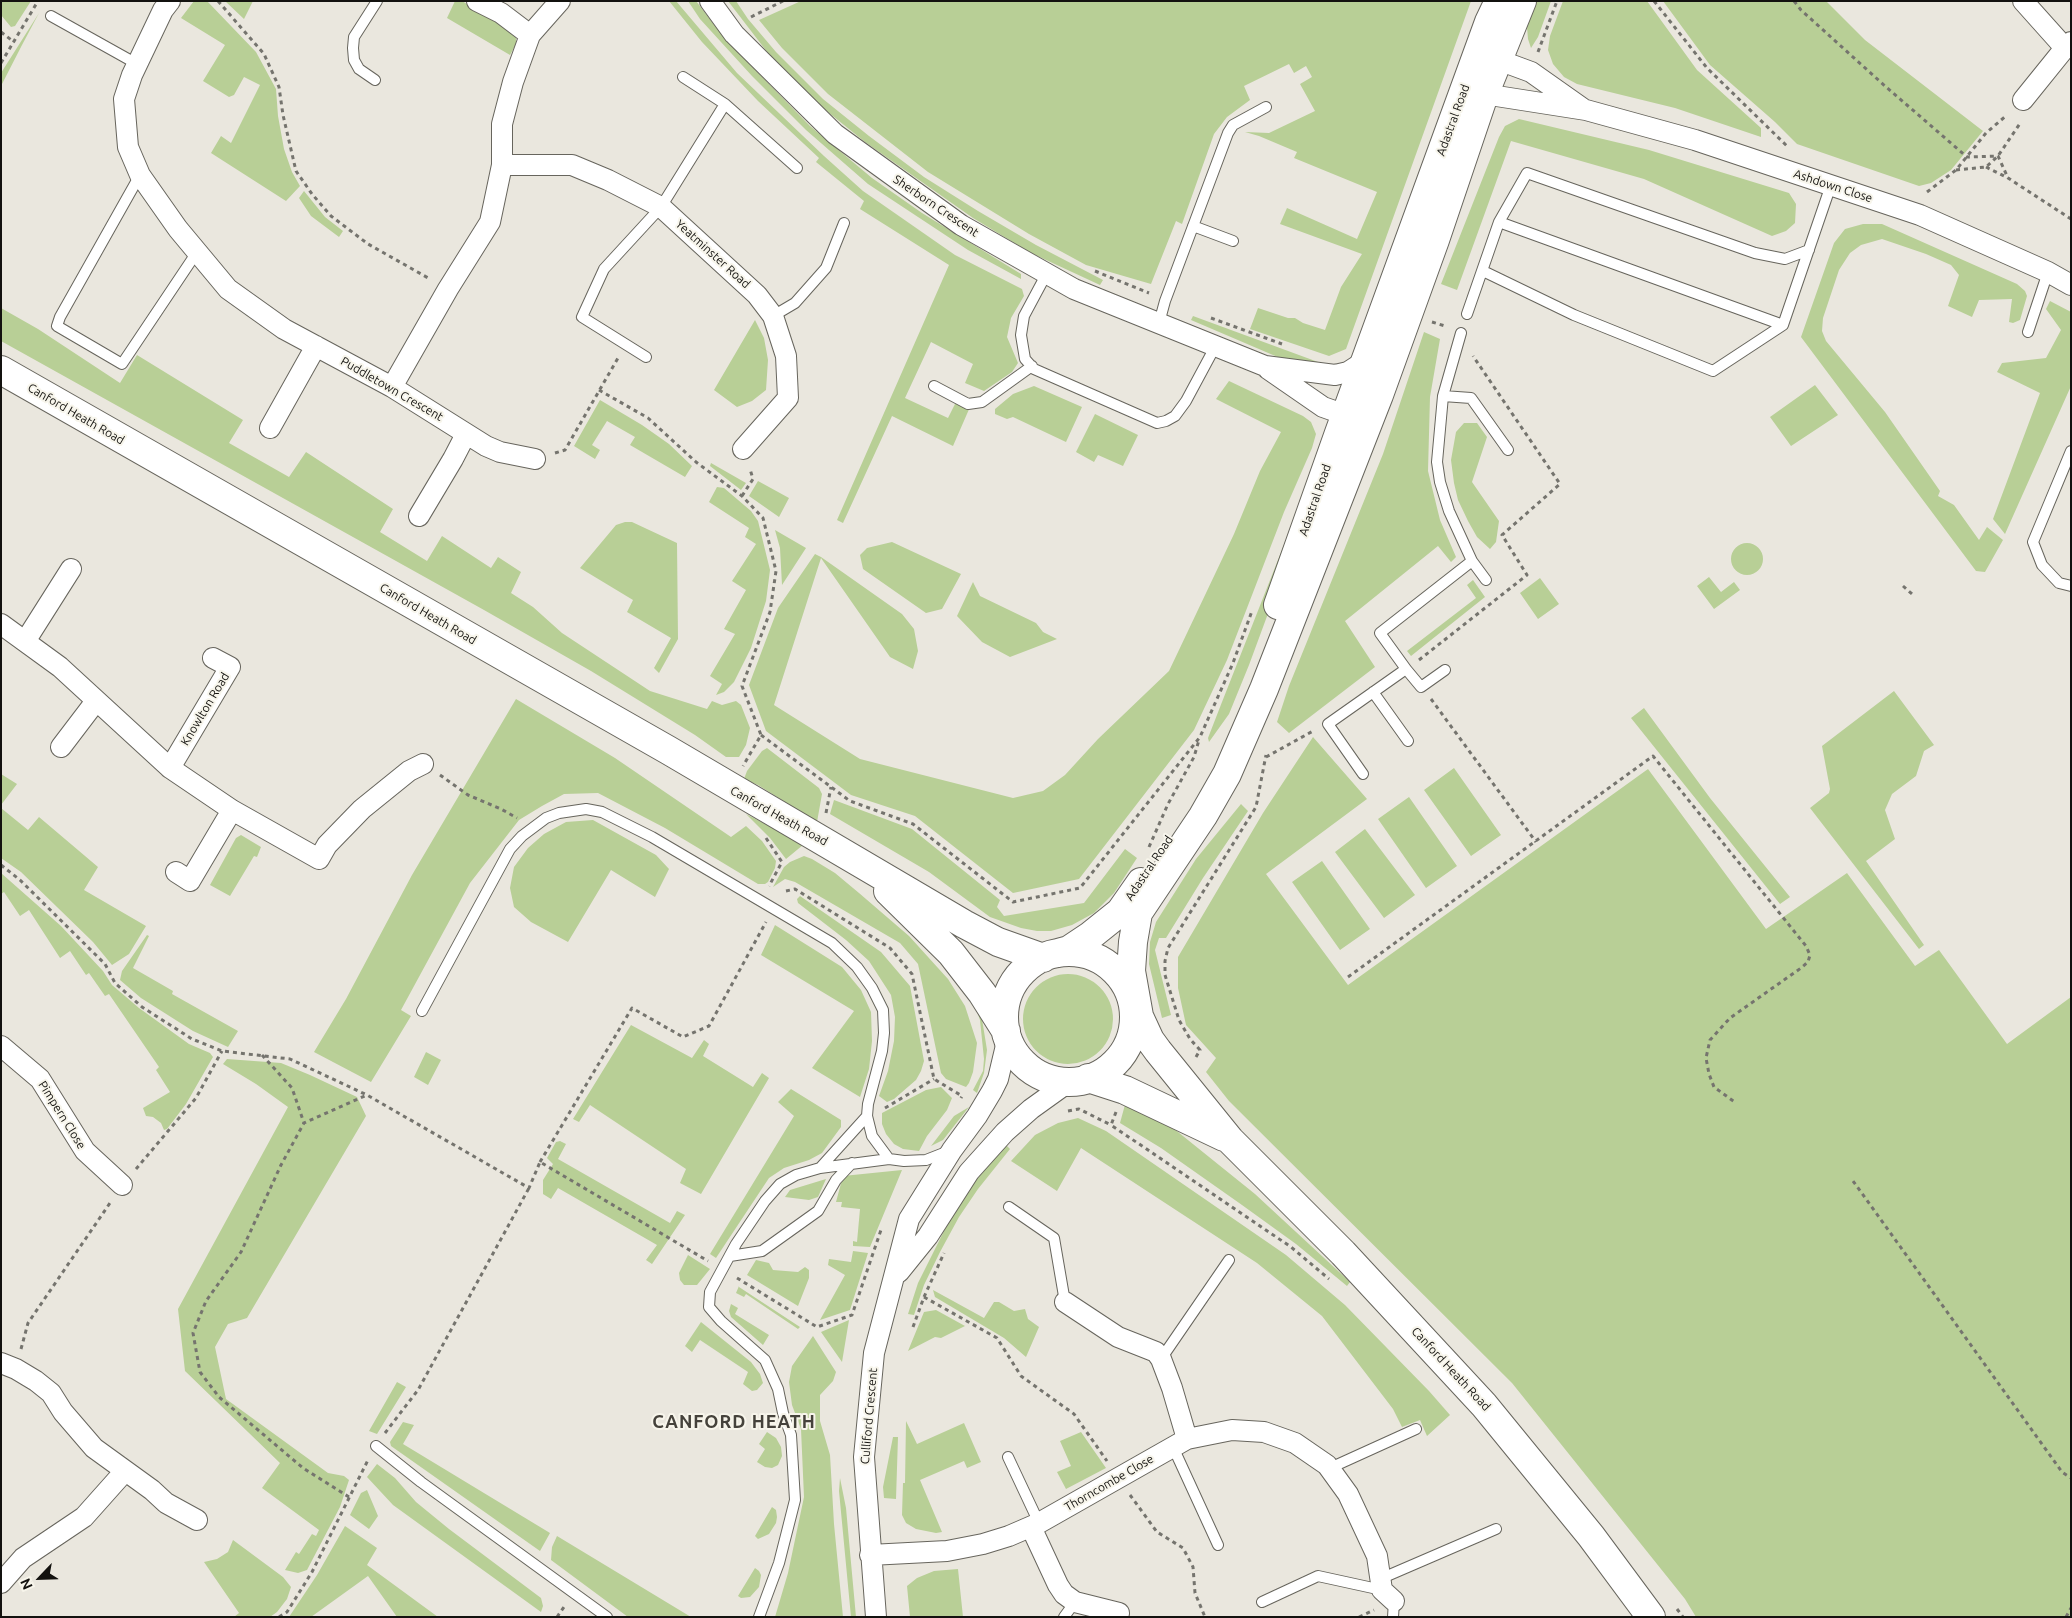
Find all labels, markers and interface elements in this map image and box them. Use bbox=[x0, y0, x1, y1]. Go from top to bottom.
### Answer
street label: Adastral Road bbox=[1433, 82, 1473, 158]
street label: Ashdown Close bbox=[1792, 166, 1874, 206]
street label: Sherborn Crescent bbox=[891, 172, 981, 240]
street label: Yeatminster Road bbox=[673, 217, 753, 291]
street label: Puddletown Crescent bbox=[338, 354, 446, 424]
street label: Canford Heath Road bbox=[25, 380, 127, 448]
street label: Adastral Road bbox=[1296, 462, 1334, 538]
street label: Canford Heath Road bbox=[377, 580, 479, 648]
street label: Knowlton Road bbox=[178, 670, 232, 748]
street label: Canford Heath Road bbox=[728, 783, 830, 849]
street label: Adastral Road bbox=[1122, 833, 1176, 903]
street label: Pimpern Close bbox=[35, 1078, 89, 1152]
street label: Canford Heath Road bbox=[1408, 1324, 1494, 1414]
street label: Culliford Crescent bbox=[858, 1367, 880, 1465]
district label: CANFORD HEATH bbox=[651, 1411, 817, 1433]
street label: Thorncombe Close bbox=[1062, 1452, 1156, 1514]
north arrow bbox=[15, 1553, 65, 1603]
text: N bbox=[17, 1576, 36, 1592]

